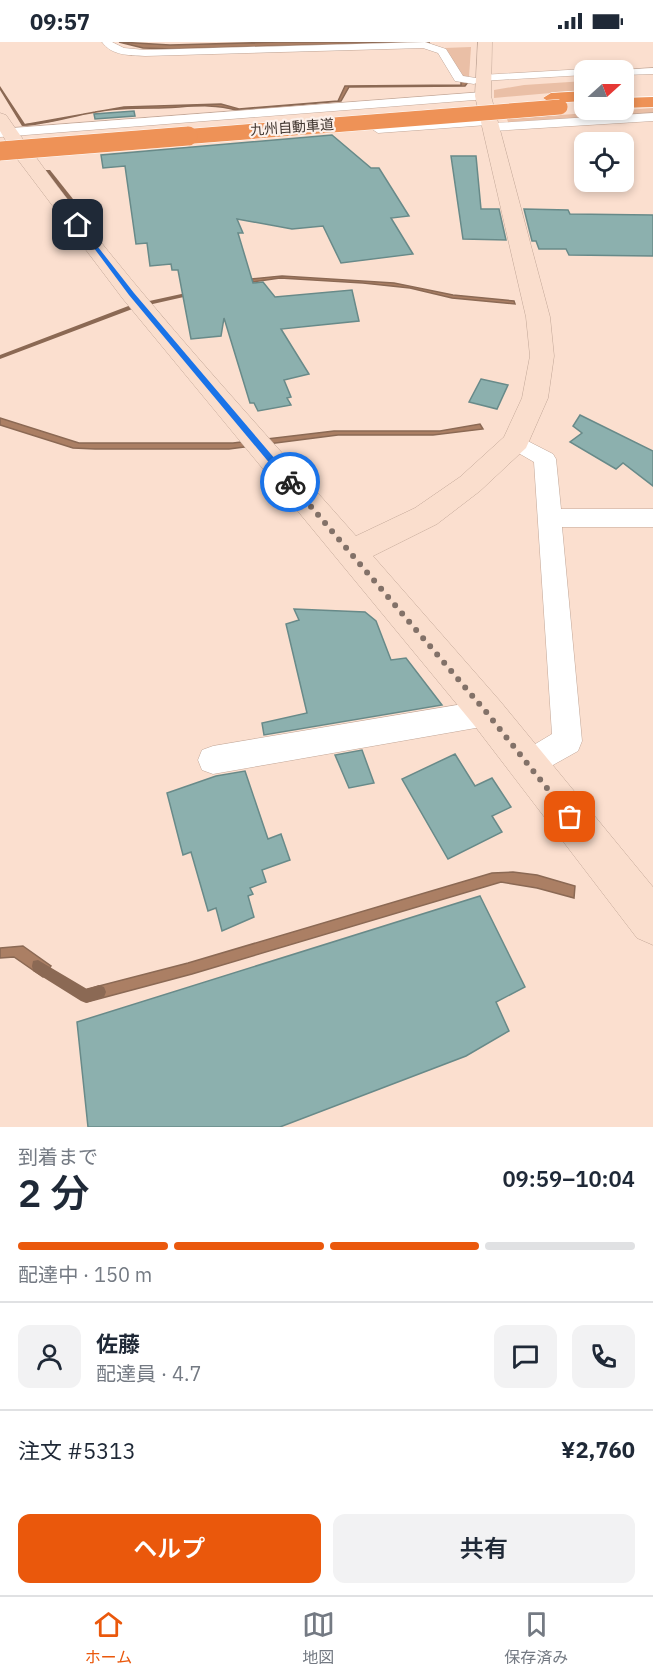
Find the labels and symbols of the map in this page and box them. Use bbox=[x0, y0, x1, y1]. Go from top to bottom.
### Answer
north arrow bbox=[574, 60, 634, 120]
street label: 九州自動車道 bbox=[249, 115, 335, 139]
pin bbox=[52, 199, 103, 250]
courier bbox=[260, 452, 320, 512]
pin bbox=[544, 791, 595, 842]

